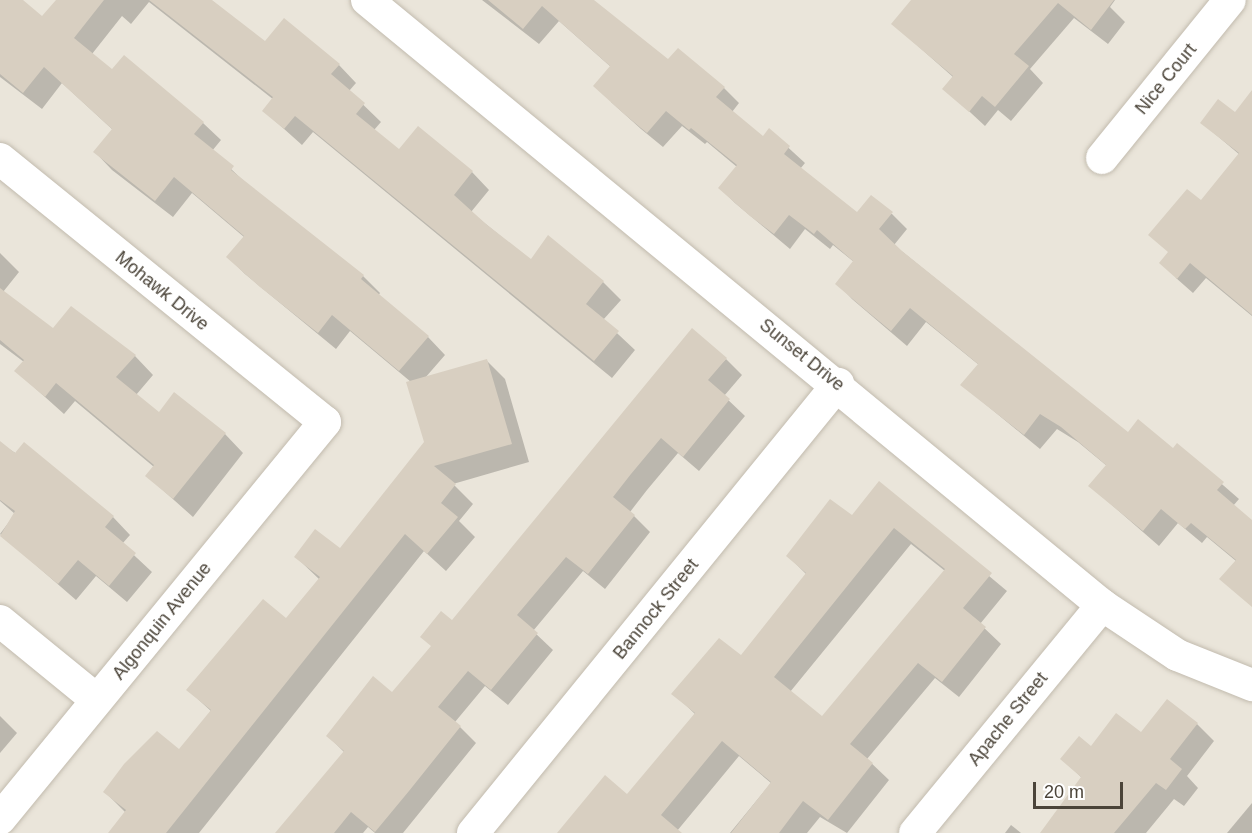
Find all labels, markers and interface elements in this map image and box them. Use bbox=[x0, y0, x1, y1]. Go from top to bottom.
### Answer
street label: Nice Court bbox=[1131, 39, 1201, 119]
street label: Mohawk Drive bbox=[111, 247, 213, 335]
street label: Sunset Drive bbox=[755, 314, 849, 396]
street label: Bannock Street bbox=[609, 554, 703, 664]
street label: Algonquin Avenue bbox=[108, 558, 216, 684]
street label: Apache Street bbox=[964, 668, 1052, 770]
scale bar bbox=[1036, 770, 1126, 808]
text: 20 m bbox=[1044, 782, 1084, 802]

